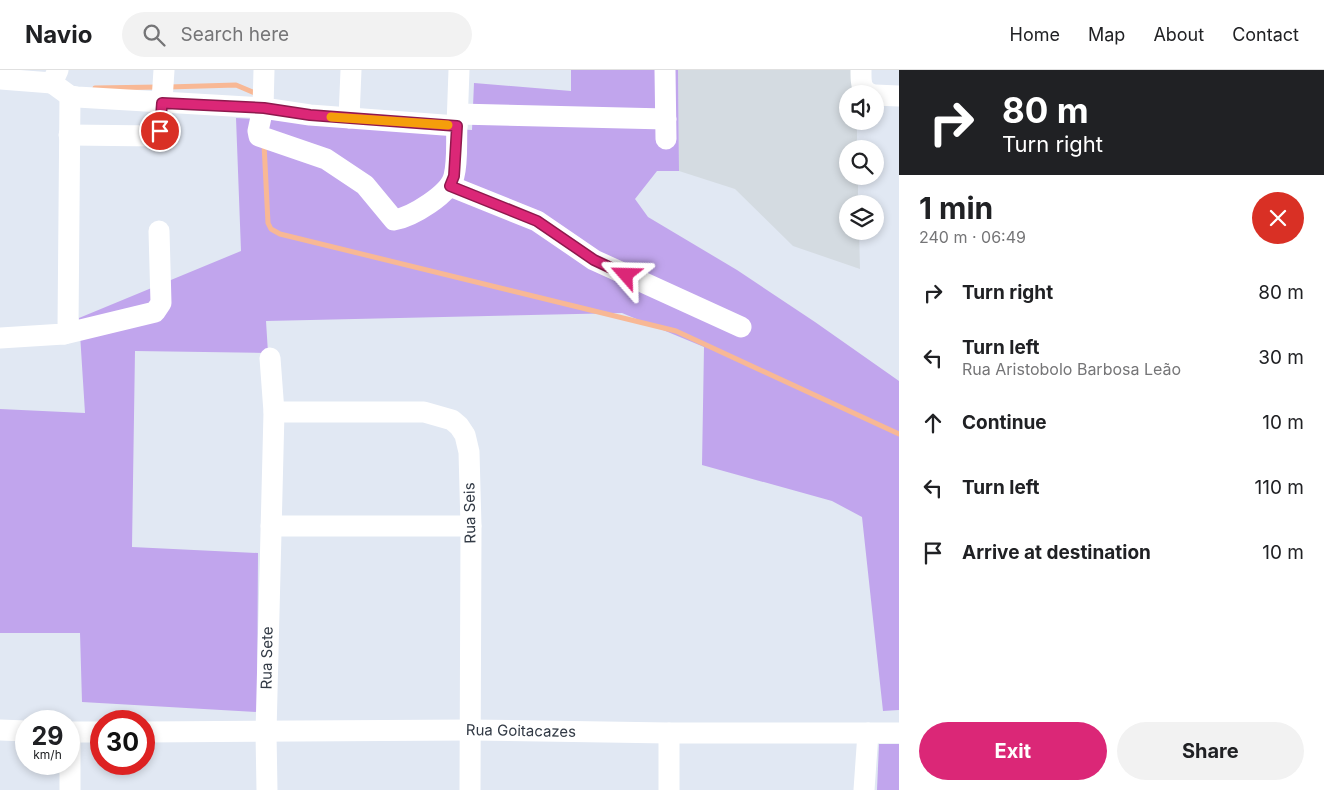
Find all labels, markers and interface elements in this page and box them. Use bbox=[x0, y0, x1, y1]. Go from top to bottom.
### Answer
search box bbox=[122, 12, 472, 57]
text: Navio bbox=[25, 20, 92, 49]
icon: search bbox=[140, 21, 168, 49]
text: Search here bbox=[180, 23, 289, 46]
text: Home bbox=[1010, 24, 1060, 45]
text: Map bbox=[1088, 24, 1125, 45]
text: About bbox=[1153, 24, 1204, 45]
text: Contact bbox=[1232, 24, 1299, 45]
map controls bbox=[839, 85, 884, 240]
button: sound bbox=[839, 85, 884, 130]
text: 80 m bbox=[1002, 89, 1089, 131]
icon: right bbox=[919, 90, 984, 155]
pin bbox=[139, 110, 181, 152]
icon: arrive bbox=[146, 117, 174, 145]
text: Turn right bbox=[1002, 131, 1103, 157]
button: search bbox=[839, 140, 884, 185]
text: 1 min bbox=[919, 190, 993, 226]
button: close bbox=[1252, 192, 1304, 244]
button: layers bbox=[839, 195, 884, 240]
text: 240 m · 06:49 bbox=[919, 227, 1026, 247]
position arrow bbox=[599, 248, 651, 300]
icon: right bbox=[919, 279, 947, 307]
text: Turn right bbox=[962, 281, 1053, 304]
text: 80 m bbox=[1258, 281, 1304, 304]
text: Turn left bbox=[962, 336, 1040, 359]
icon: left bbox=[919, 344, 947, 372]
text: 30 m bbox=[1258, 346, 1304, 369]
text: Rua Aristobolo Barbosa Leão bbox=[962, 359, 1181, 379]
icon: ahead bbox=[919, 409, 947, 437]
text: Continue bbox=[962, 411, 1047, 434]
text: 10 m bbox=[1262, 411, 1304, 434]
icon: left bbox=[919, 474, 947, 502]
text: Turn left bbox=[962, 476, 1040, 499]
text: 110 m bbox=[1255, 476, 1304, 499]
street label: Rua Seis bbox=[459, 482, 480, 544]
icon: arrive bbox=[919, 539, 947, 567]
text: Arrive at destination bbox=[962, 541, 1151, 564]
text: 10 m bbox=[1262, 541, 1304, 564]
street label: Rua Sete bbox=[256, 626, 277, 690]
speed limit sign: 30 bbox=[90, 710, 155, 775]
street label: Rua Goitacazes bbox=[466, 720, 576, 741]
text: 29 bbox=[32, 721, 63, 751]
button: Exit bbox=[919, 722, 1107, 780]
button: Share bbox=[1117, 722, 1304, 780]
text: km/h bbox=[33, 747, 62, 762]

